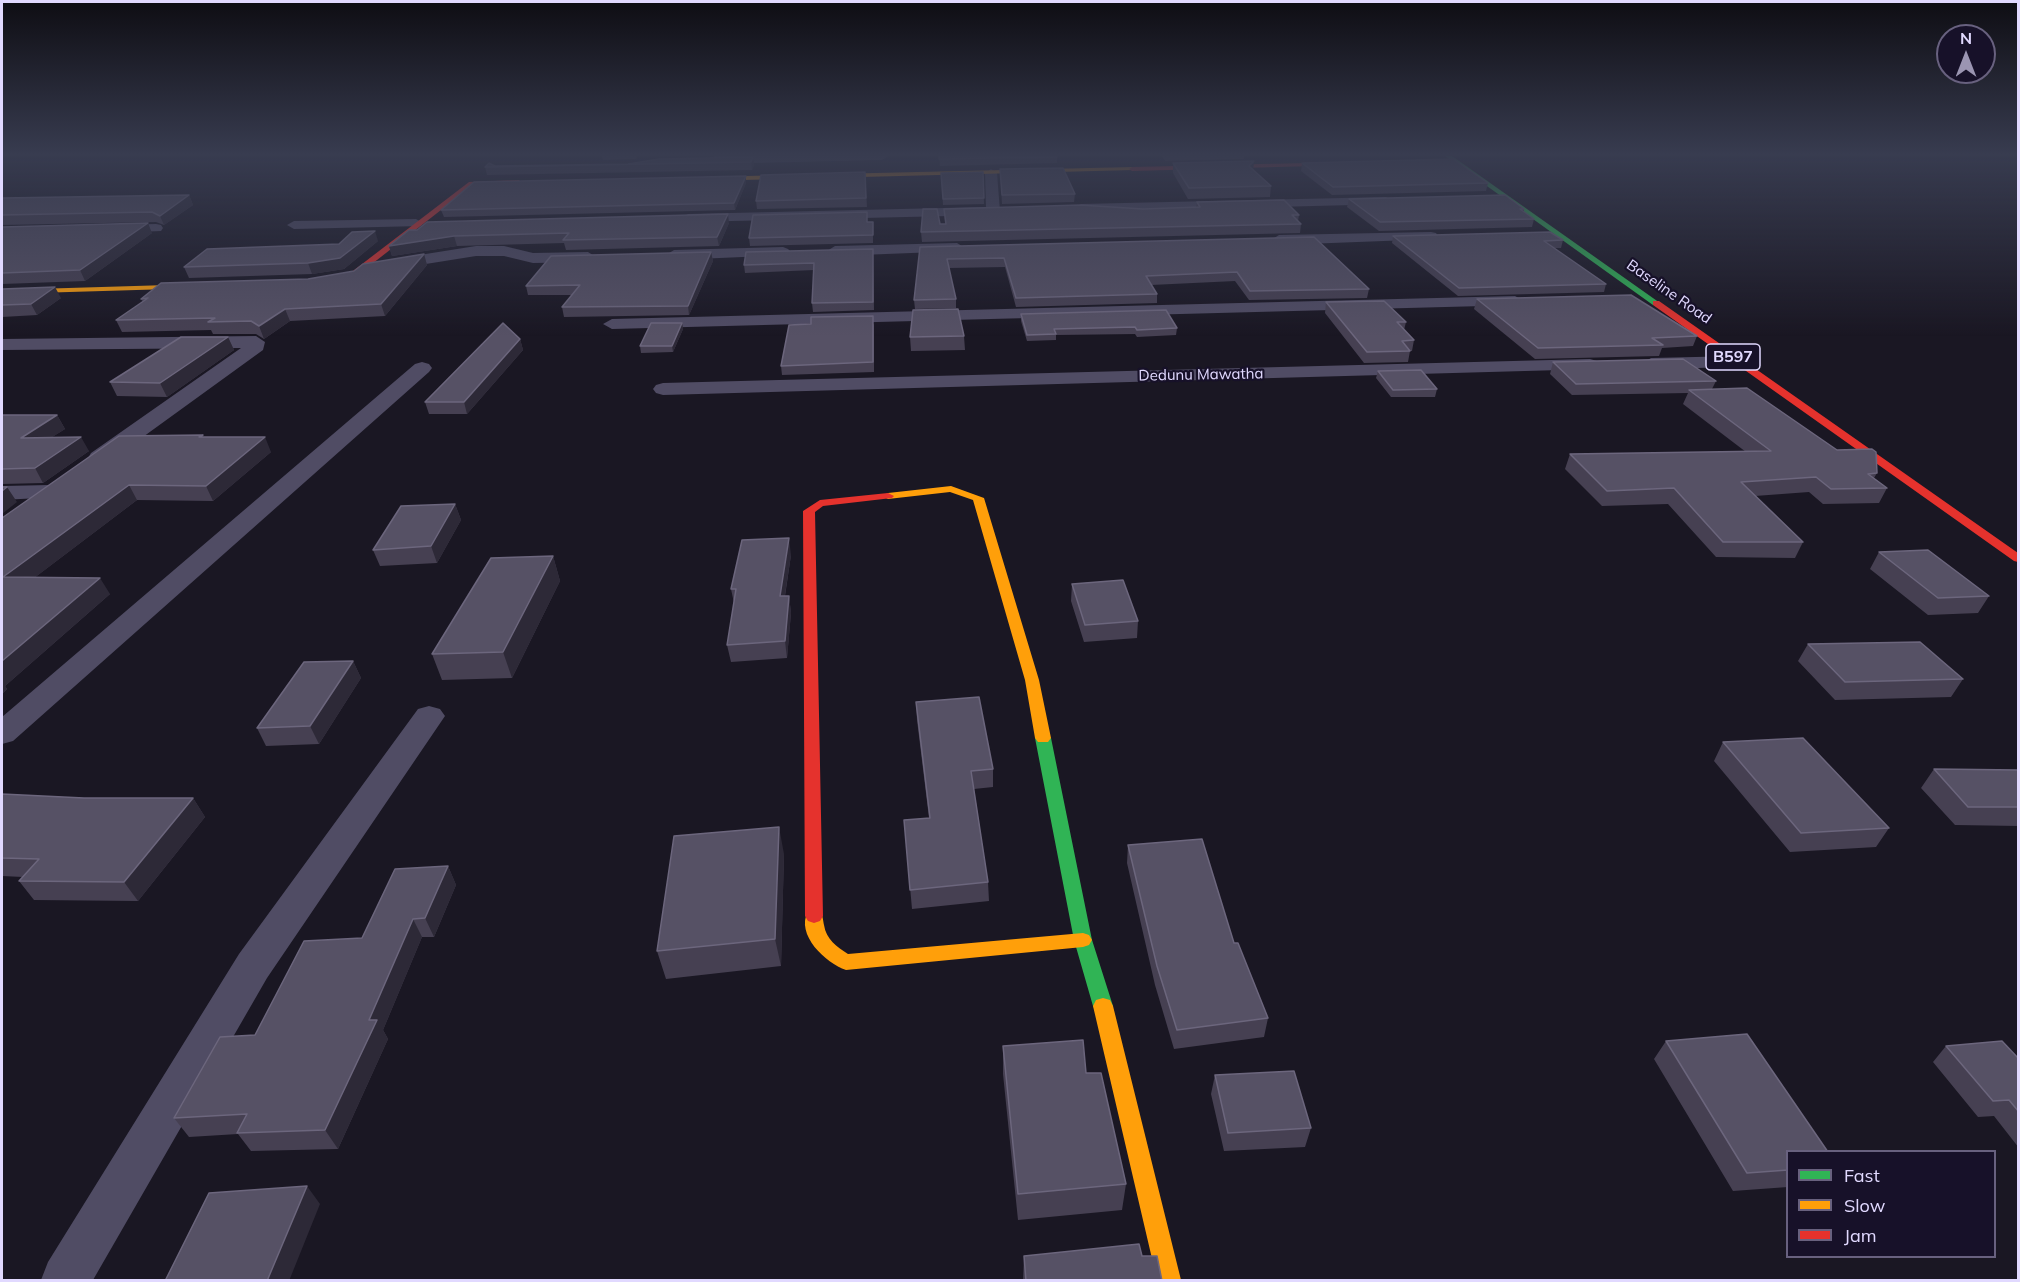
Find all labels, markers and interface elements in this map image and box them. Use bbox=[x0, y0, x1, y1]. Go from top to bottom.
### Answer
north arrow bbox=[1936, 24, 1996, 84]
text: N bbox=[1960, 28, 1972, 48]
street label: Baseline Road bbox=[1623, 256, 1715, 328]
road number: B597 bbox=[1706, 344, 1760, 370]
street label: Dedunu Mawatha bbox=[1138, 365, 1264, 385]
legend bbox=[1786, 1150, 1996, 1258]
text: Fast bbox=[1844, 1164, 1880, 1187]
text: Slow bbox=[1844, 1194, 1885, 1217]
text: Jam bbox=[1844, 1224, 1877, 1247]

